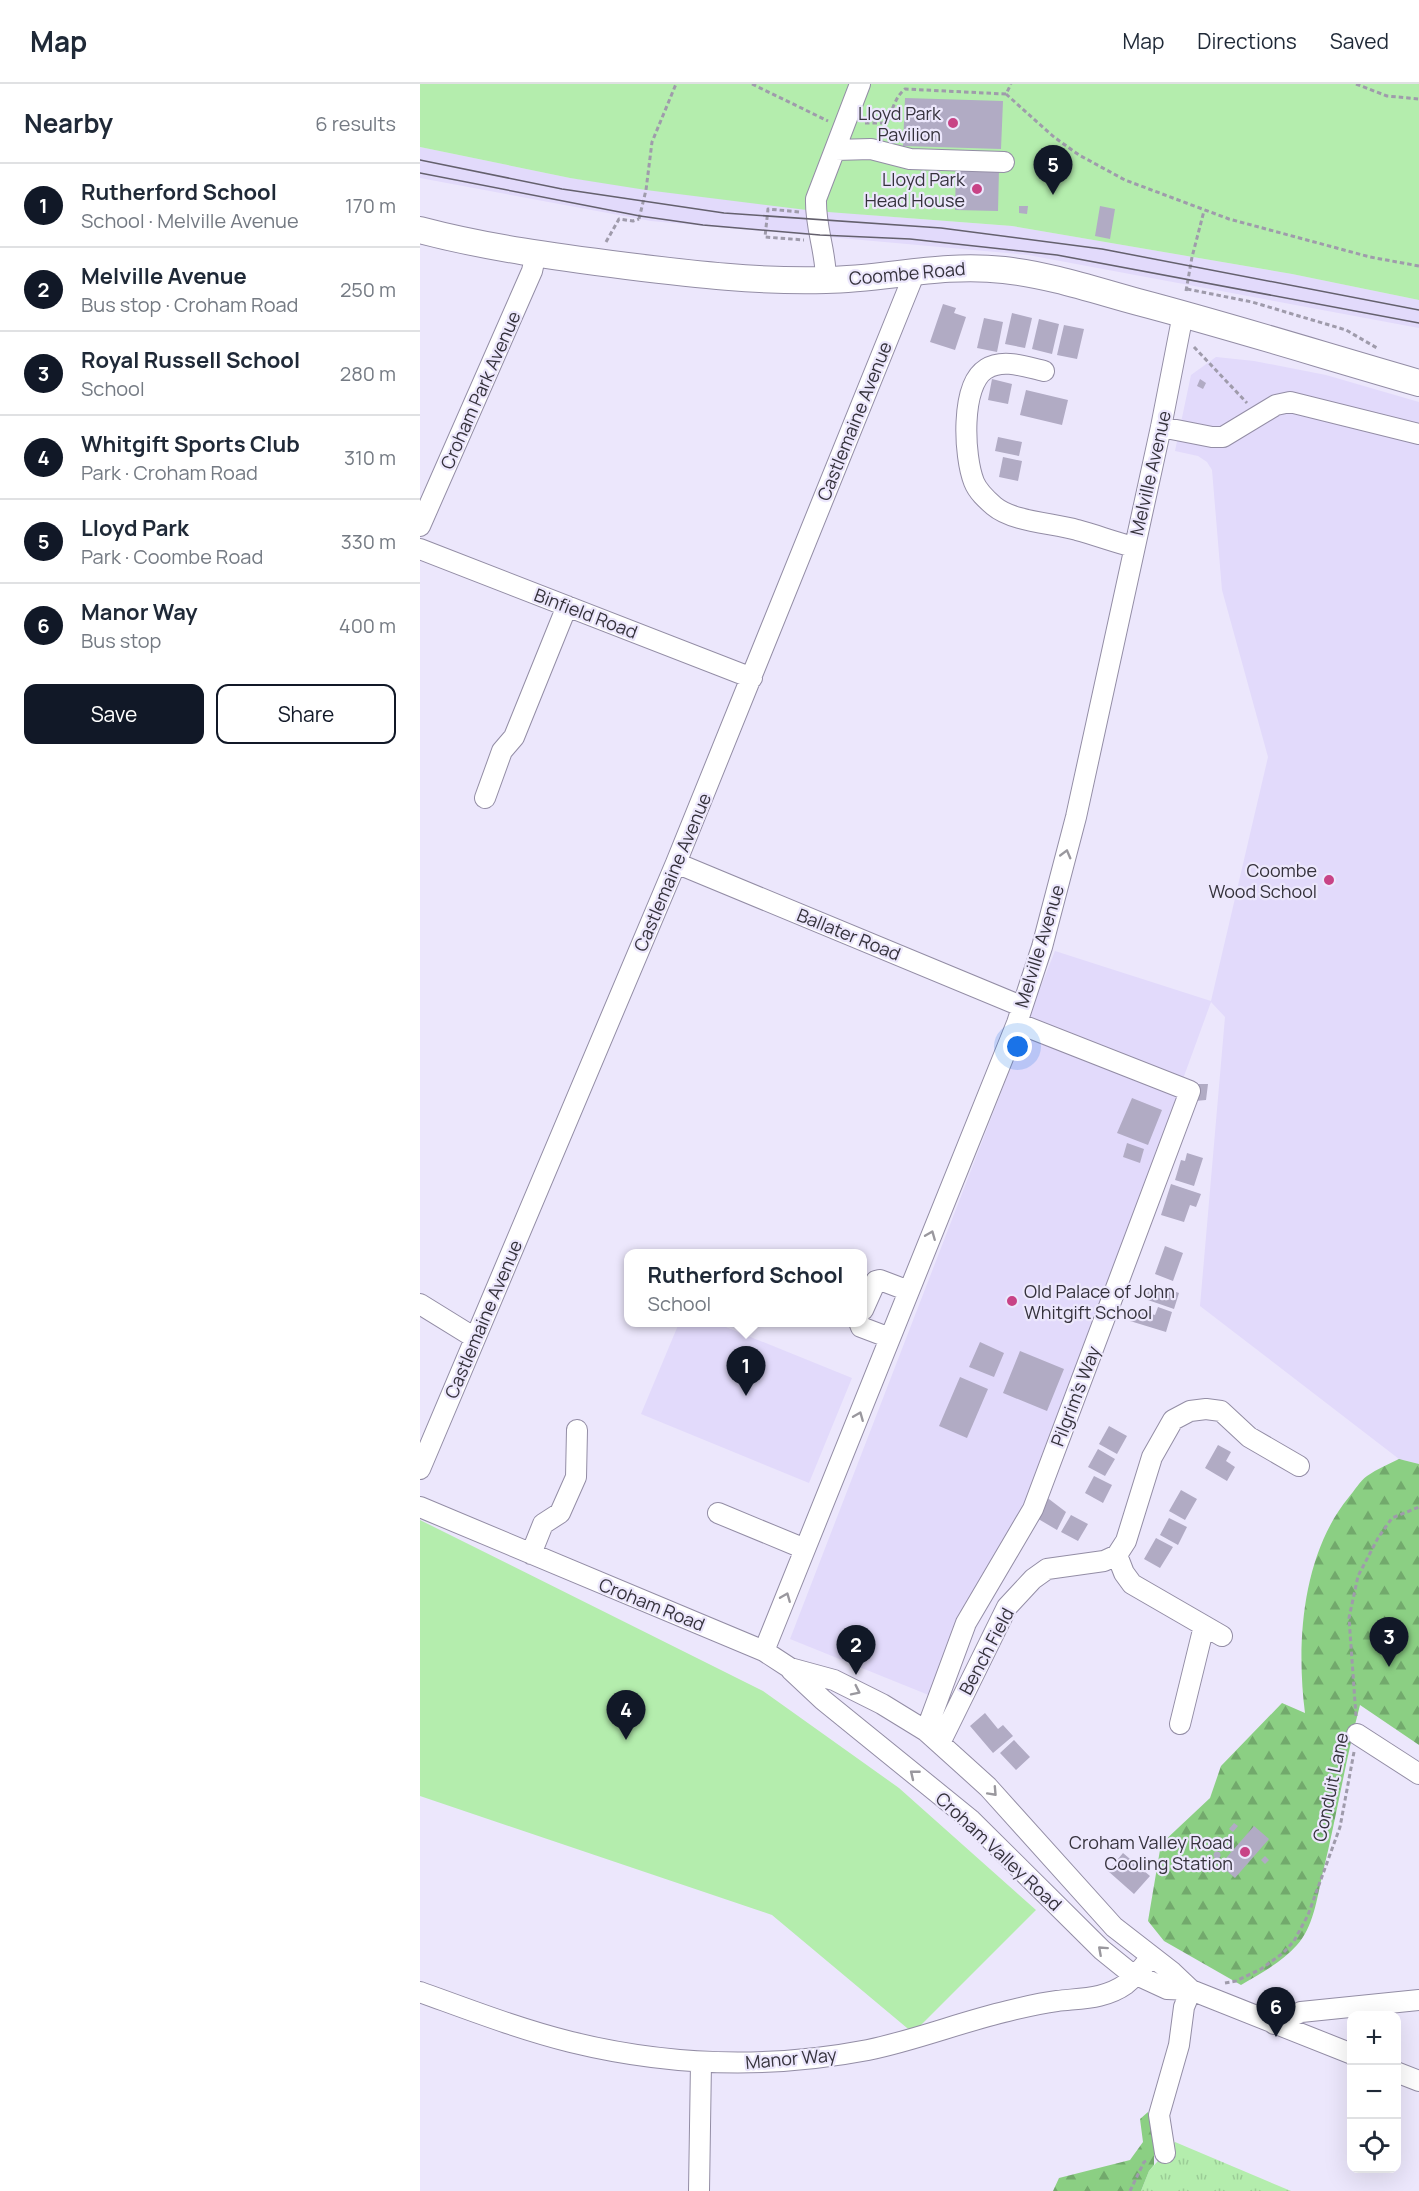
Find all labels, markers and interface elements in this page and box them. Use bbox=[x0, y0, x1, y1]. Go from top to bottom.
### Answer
text: Map bbox=[30, 22, 87, 60]
text: Map bbox=[1123, 27, 1164, 55]
text: Directions bbox=[1197, 27, 1297, 55]
text: Saved bbox=[1330, 27, 1389, 55]
place label: Lloyd Park Pavilion bbox=[858, 101, 942, 146]
text: Nearby bbox=[24, 105, 113, 141]
text: 6 results bbox=[315, 110, 396, 137]
marker: Lloyd Park Pavilion bbox=[946, 116, 960, 130]
pin: 5 bbox=[1034, 146, 1072, 195]
place label: Lloyd Park Head House bbox=[864, 167, 966, 212]
text: Rutherford School bbox=[81, 177, 277, 207]
marker: Lloyd Park Head House bbox=[970, 182, 984, 196]
text: 1 bbox=[39, 192, 48, 219]
text: 170 m bbox=[345, 192, 396, 219]
text: School · Melville Avenue bbox=[81, 207, 299, 234]
street label: Coombe Road bbox=[848, 256, 966, 290]
text: Melville Avenue bbox=[81, 261, 247, 291]
text: 2 bbox=[38, 276, 49, 303]
text: 250 m bbox=[340, 276, 396, 303]
text: Bus stop · Croham Road bbox=[81, 291, 298, 318]
street label: Croham Park Avenue bbox=[434, 307, 526, 473]
street label: Castlemaine Avenue bbox=[811, 338, 897, 504]
text: Royal Russell School bbox=[81, 345, 300, 375]
text: 3 bbox=[38, 360, 49, 387]
text: 280 m bbox=[340, 360, 396, 387]
text: School bbox=[81, 375, 145, 402]
street label: Melville Avenue bbox=[1124, 408, 1176, 538]
text: Whitgift Sports Club bbox=[81, 429, 300, 459]
text: 4 bbox=[37, 444, 50, 471]
text: 310 m bbox=[344, 444, 396, 471]
text: Park · Croham Road bbox=[81, 459, 258, 486]
text: Lloyd Park bbox=[81, 513, 189, 543]
text: 5 bbox=[38, 528, 49, 555]
text: 330 m bbox=[341, 528, 396, 555]
text: Park · Coombe Road bbox=[81, 543, 263, 570]
street label: Binfield Road bbox=[531, 582, 641, 644]
text: Manor Way bbox=[81, 597, 198, 627]
text: 6 bbox=[37, 612, 50, 639]
text: 400 m bbox=[339, 612, 396, 639]
text: Bus stop bbox=[81, 627, 161, 654]
button: Save bbox=[24, 684, 204, 744]
button: Share bbox=[216, 684, 396, 744]
street label: Castlemaine Avenue bbox=[628, 789, 716, 955]
one-way arrow bbox=[1059, 849, 1071, 860]
place label: Coombe Wood School bbox=[1208, 858, 1317, 903]
marker: Coombe Wood School bbox=[1322, 873, 1336, 887]
street label: Melville Avenue bbox=[1009, 882, 1069, 1010]
street label: Ballater Road bbox=[794, 902, 904, 966]
your location bbox=[1003, 1032, 1032, 1061]
one-way arrow bbox=[924, 1230, 937, 1241]
street label: Castlemaine Avenue bbox=[439, 1236, 527, 1402]
popup bbox=[624, 1249, 867, 1327]
text: Rutherford School bbox=[648, 1260, 843, 1290]
place label: Old Palace of John Whitgift School bbox=[1024, 1279, 1175, 1324]
text: School bbox=[648, 1290, 711, 1317]
marker: Old Palace of John Whitgift School bbox=[1005, 1294, 1019, 1308]
street label: Pilgrim's Way bbox=[1045, 1342, 1105, 1450]
pin: 1 bbox=[726, 1346, 766, 1396]
one-way arrow bbox=[852, 1411, 864, 1422]
street label: Croham Road bbox=[596, 1572, 708, 1636]
one-way arrow bbox=[779, 1592, 791, 1603]
street label: Bench Field bbox=[953, 1604, 1019, 1698]
pin: 3 bbox=[1370, 1618, 1408, 1667]
pin: 2 bbox=[836, 1626, 876, 1675]
one-way arrow bbox=[850, 1684, 861, 1695]
pin: 4 bbox=[606, 1690, 646, 1740]
street label: Conduit Lane bbox=[1307, 1730, 1353, 1844]
one-way arrow bbox=[910, 1770, 921, 1781]
street label: Croham Valley Road bbox=[931, 1786, 1067, 1916]
one-way arrow bbox=[986, 1786, 997, 1796]
place label: Croham Valley Road Cooling Station bbox=[1069, 1830, 1233, 1875]
marker: Croham Valley Road Cooling Station bbox=[1238, 1845, 1252, 1859]
one-way arrow bbox=[1098, 1946, 1109, 1957]
pin: 6 bbox=[1256, 1988, 1296, 2037]
map controls bbox=[1347, 2011, 1401, 2173]
button: + bbox=[1347, 2011, 1401, 2065]
street label: Manor Way bbox=[744, 2042, 838, 2074]
button: − bbox=[1347, 2065, 1401, 2119]
button: locate bbox=[1347, 2119, 1401, 2173]

